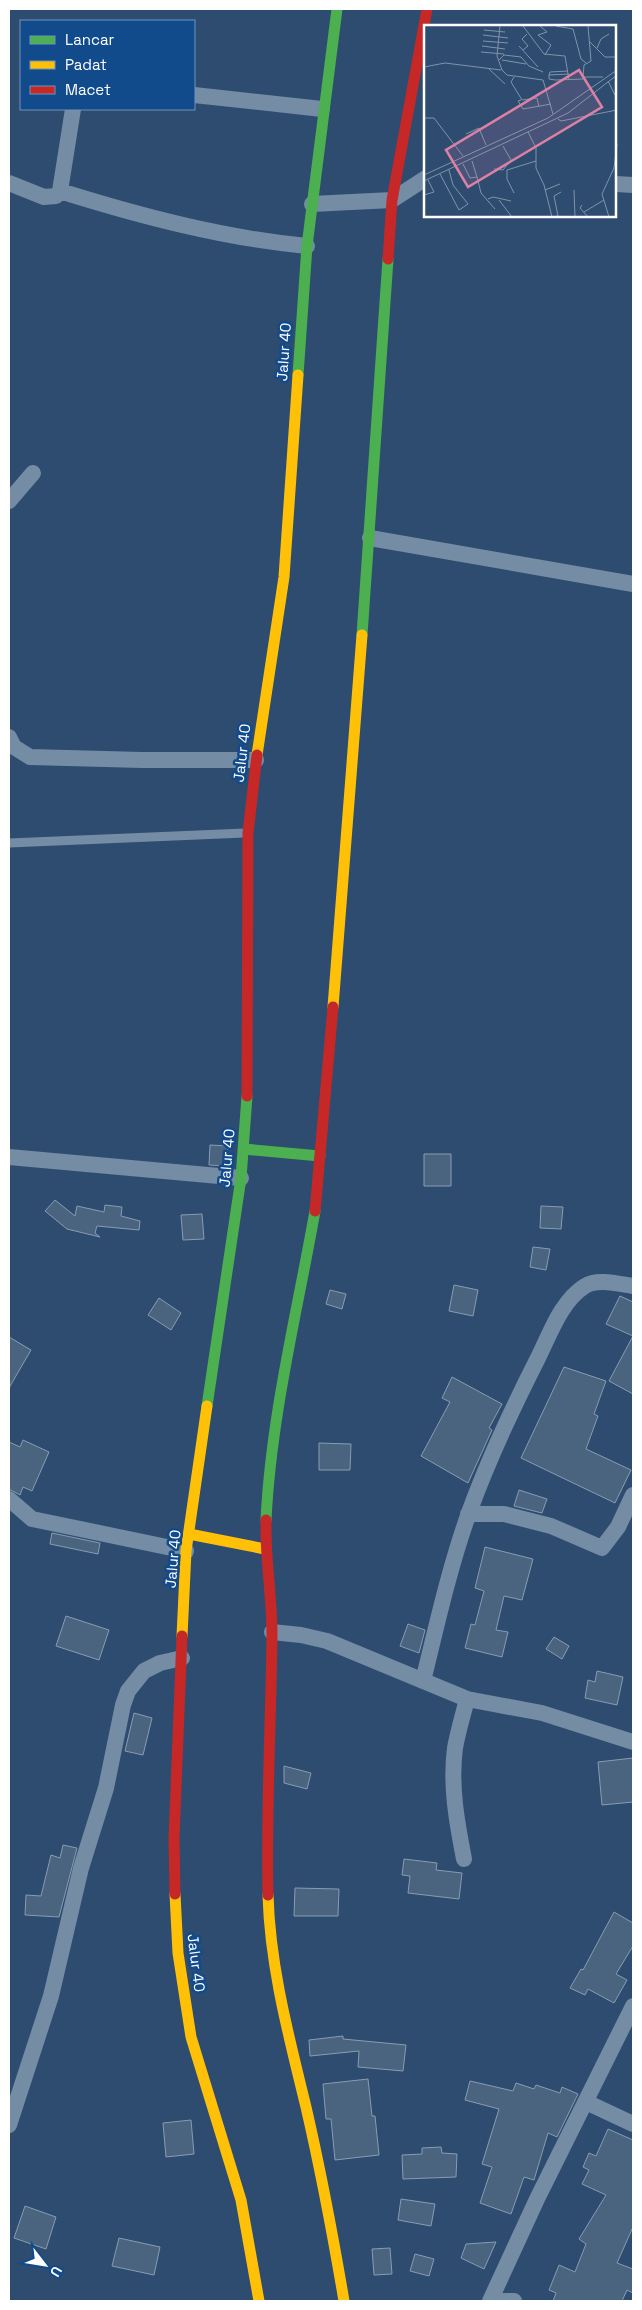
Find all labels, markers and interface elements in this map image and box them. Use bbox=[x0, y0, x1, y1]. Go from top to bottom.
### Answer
legend bbox=[20, 20, 195, 110]
inset map bbox=[424, 25, 617, 218]
text: Lancar bbox=[65, 30, 115, 49]
text: Padat bbox=[65, 55, 107, 74]
text: Macet bbox=[65, 80, 111, 99]
street label: Jalur 40 bbox=[272, 322, 295, 382]
street label: Jalur 40 bbox=[229, 723, 254, 783]
street label: Jalur 40 bbox=[214, 1128, 239, 1188]
street label: Jalur 40 bbox=[160, 1529, 185, 1589]
street label: Jalur 40 bbox=[184, 1933, 209, 1993]
north arrow bbox=[20, 2240, 70, 2290]
text: U bbox=[46, 2263, 66, 2280]

